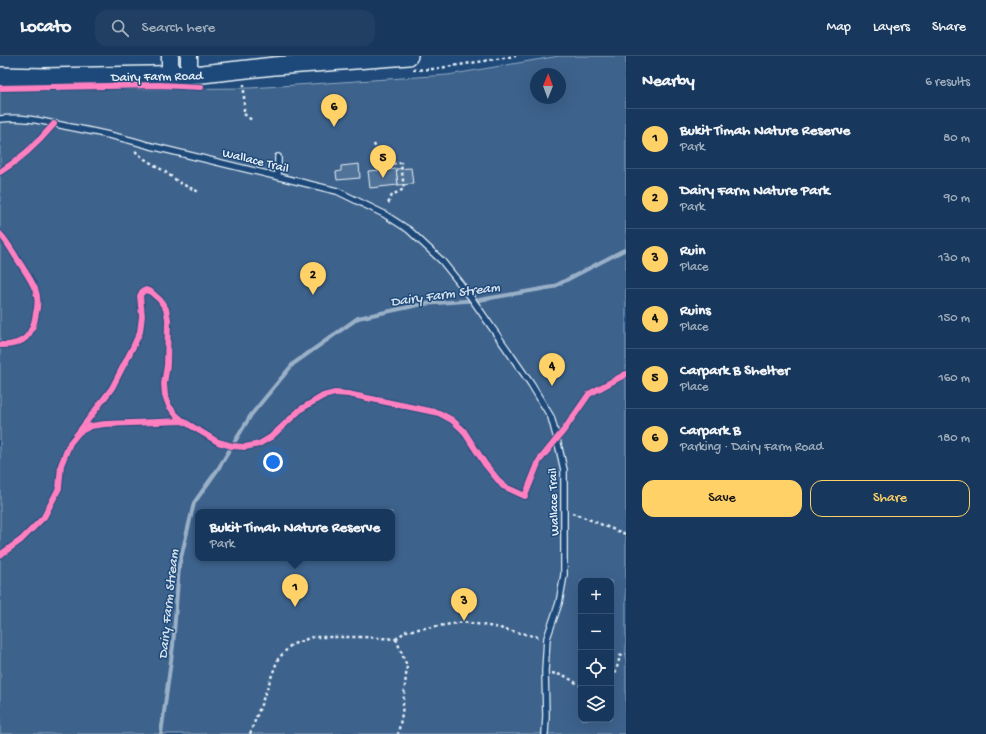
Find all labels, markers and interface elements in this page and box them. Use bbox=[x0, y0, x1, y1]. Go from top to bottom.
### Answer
search box bbox=[95, 10, 375, 46]
text: Locato bbox=[20, 16, 71, 39]
icon: search bbox=[109, 17, 131, 39]
text: Search here bbox=[141, 19, 215, 37]
text: Map bbox=[827, 19, 851, 36]
text: Layers bbox=[873, 19, 910, 36]
text: Share bbox=[932, 19, 966, 36]
north arrow bbox=[530, 68, 566, 104]
street label: Dairy Farm Road bbox=[110, 69, 204, 86]
text: Nearby bbox=[642, 72, 695, 92]
text: 6 results bbox=[925, 75, 970, 90]
pin: 6 bbox=[321, 94, 347, 127]
text: Bukit Timah Nature Reserve bbox=[680, 122, 850, 140]
text: 1 bbox=[652, 131, 658, 146]
text: 80 m bbox=[943, 131, 970, 146]
text: Park bbox=[680, 140, 705, 155]
pin: 5 bbox=[370, 145, 396, 178]
street label: Wallace Trail bbox=[221, 146, 290, 177]
text: Dairy Farm Nature Park bbox=[680, 182, 830, 200]
text: 2 bbox=[652, 191, 658, 206]
text: 90 m bbox=[944, 191, 970, 206]
text: Park bbox=[680, 200, 705, 215]
text: Ruin bbox=[680, 242, 705, 260]
text: 3 bbox=[652, 251, 658, 266]
text: 130 m bbox=[938, 251, 970, 266]
text: Place bbox=[680, 260, 708, 275]
pin: 2 bbox=[300, 262, 326, 295]
water label: Dairy Farm Stream bbox=[390, 279, 501, 312]
text: Ruins bbox=[680, 302, 711, 320]
text: 4 bbox=[652, 311, 658, 326]
text: 150 m bbox=[938, 311, 970, 326]
text: Place bbox=[680, 320, 708, 335]
pin: 4 bbox=[539, 353, 565, 386]
text: Carpark B Shelter bbox=[680, 362, 789, 380]
text: 5 bbox=[652, 371, 658, 386]
text: 160 m bbox=[938, 371, 970, 386]
text: Place bbox=[680, 380, 708, 395]
text: Carpark B bbox=[680, 422, 741, 440]
text: 6 bbox=[652, 431, 658, 446]
text: 180 m bbox=[938, 431, 970, 446]
text: Parking · Dairy Farm Road bbox=[680, 440, 823, 455]
your location bbox=[263, 452, 283, 472]
street label: Wallace Trail bbox=[546, 468, 563, 536]
button: Save bbox=[642, 480, 802, 517]
button: Share bbox=[810, 480, 970, 517]
popup bbox=[195, 509, 395, 561]
text: Bukit Timah Nature Reserve bbox=[210, 519, 380, 537]
text: Park bbox=[210, 537, 235, 552]
water label: Dairy Farm Stream bbox=[155, 548, 184, 660]
pin: 1 bbox=[282, 574, 308, 607]
map controls bbox=[578, 578, 614, 722]
button: + bbox=[578, 578, 614, 614]
pin: 3 bbox=[451, 588, 477, 621]
button: − bbox=[578, 614, 614, 650]
button: locate bbox=[578, 650, 614, 686]
button: layers bbox=[578, 686, 614, 722]

